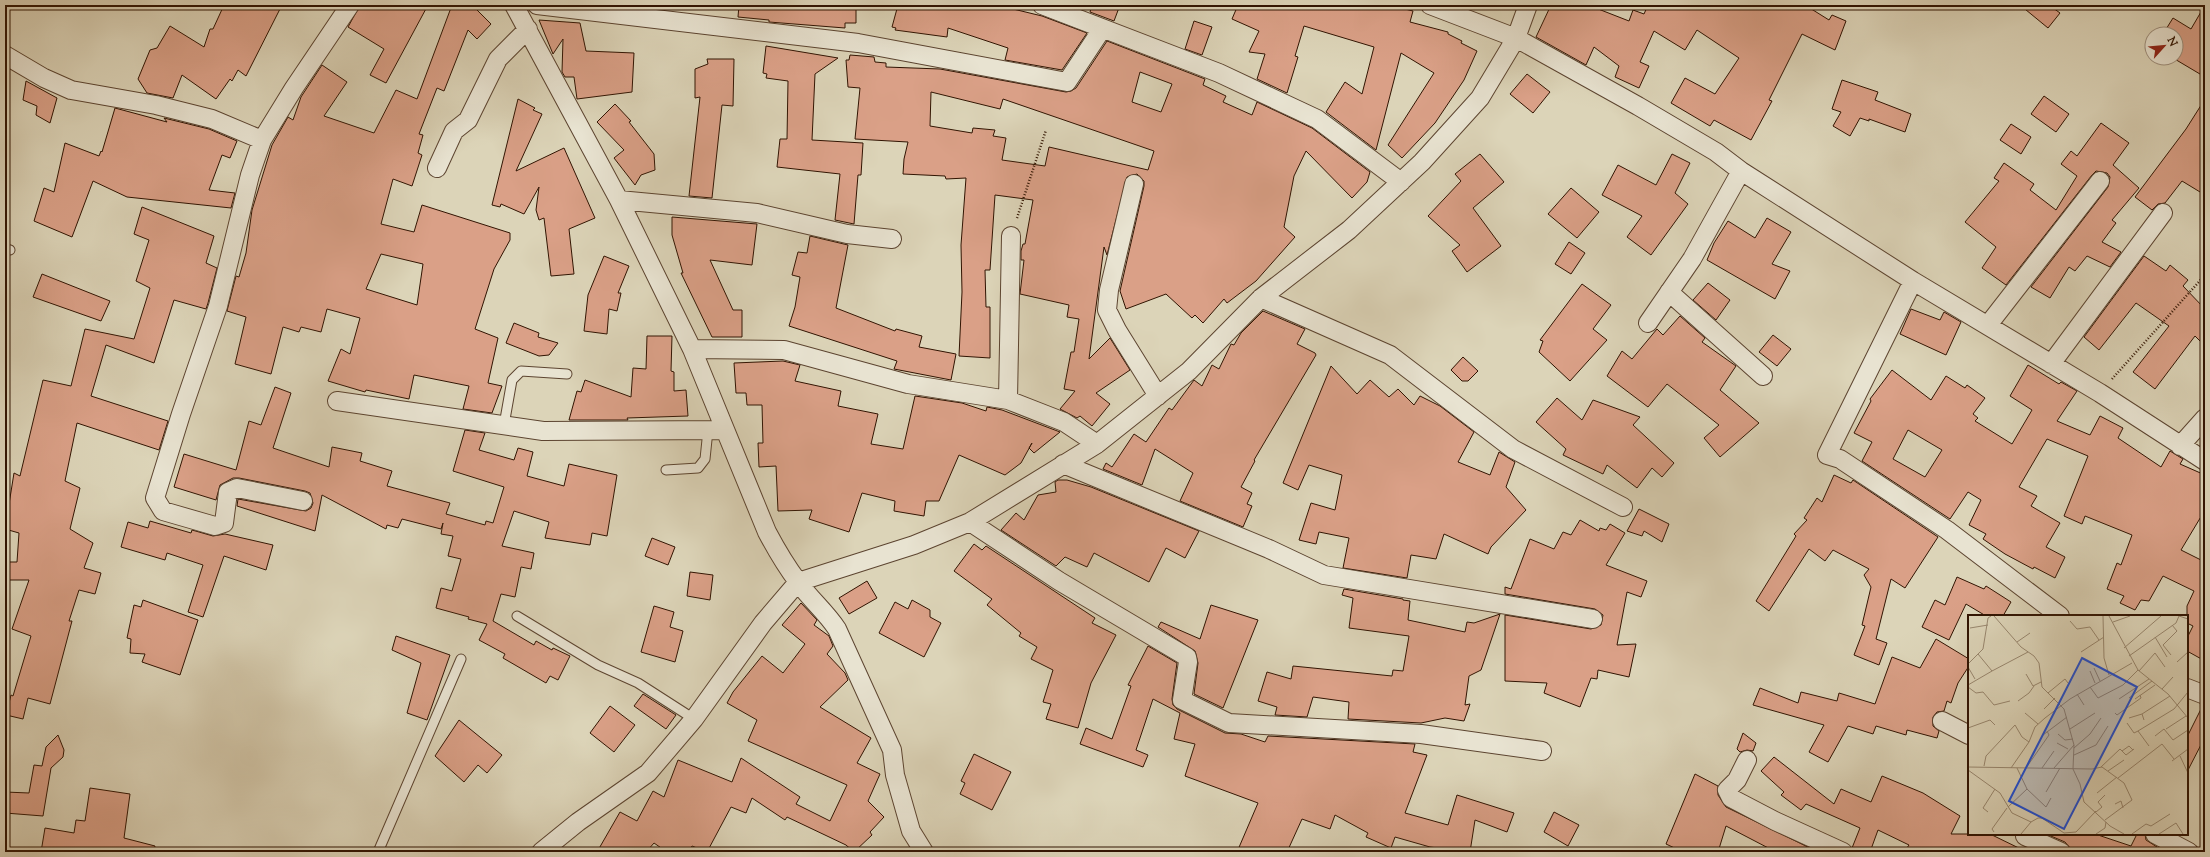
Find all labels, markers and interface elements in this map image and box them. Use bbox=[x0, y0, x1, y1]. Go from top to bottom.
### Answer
north arrow bbox=[2144, 26, 2184, 66]
text: N bbox=[2162, 33, 2181, 50]
inset map bbox=[1968, 615, 2188, 835]

